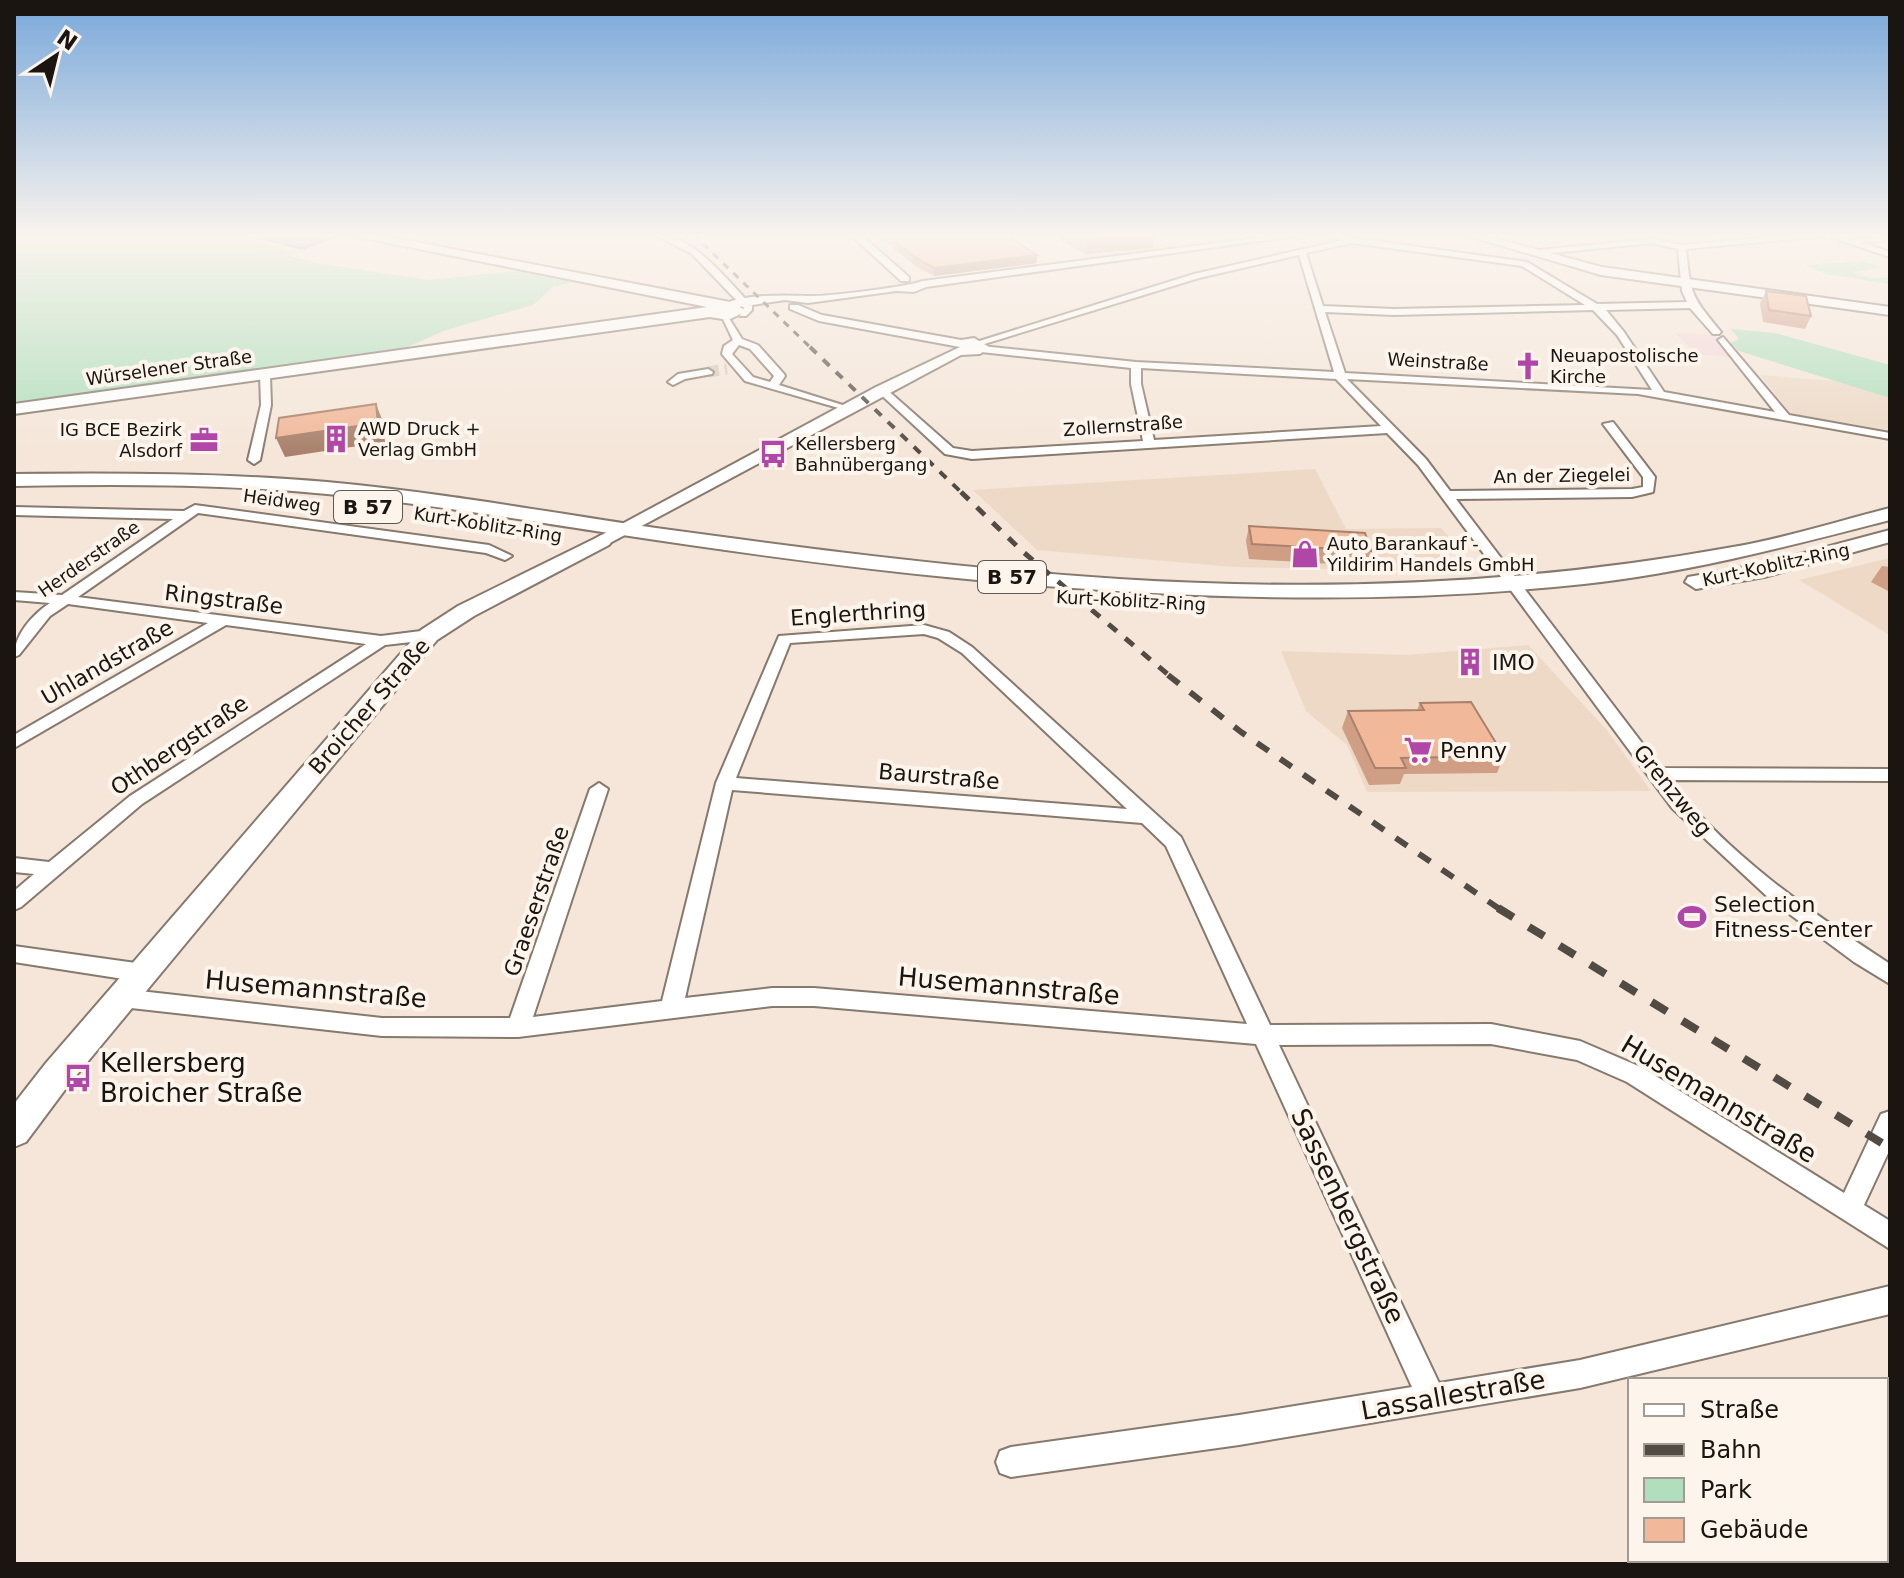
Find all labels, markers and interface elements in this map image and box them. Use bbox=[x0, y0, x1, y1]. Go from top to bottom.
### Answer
north arrow bbox=[16, 16, 96, 96]
text: N bbox=[52, 25, 82, 56]
street label: Würselener Straße bbox=[85, 345, 253, 390]
place label: Neuapostolische Kirche bbox=[1550, 345, 1699, 387]
street label: Weinstraße bbox=[1387, 348, 1489, 375]
church icon: Neuapostolische Kirche bbox=[1513, 351, 1543, 381]
street label: Zollernstraße bbox=[1062, 411, 1184, 440]
place label: AWD Druck + Verlag GmbH bbox=[358, 418, 481, 460]
place label: IG BCE Bezirk Alsdorf bbox=[60, 419, 183, 461]
building icon: AWD Druck + Verlag GmbH bbox=[321, 424, 351, 454]
office icon: IG BCE Bezirk Alsdorf bbox=[189, 425, 219, 455]
place label: Kellersberg Bahnübergang bbox=[795, 433, 927, 475]
bus stop icon: Kellersberg Bahnübergang bbox=[758, 439, 788, 469]
street label: An der Ziegelei bbox=[1493, 464, 1631, 487]
street label: Heidweg bbox=[242, 485, 322, 516]
road number: B 57 bbox=[334, 491, 402, 523]
street label: Kurt-Koblitz-Ring bbox=[412, 502, 564, 547]
street label: Herderstraße bbox=[34, 516, 143, 601]
place label: Auto Barankauf - Yildirim Handels GmbH bbox=[1326, 533, 1534, 575]
shop icon: Auto Barankauf - Yildirim Handels GmbH bbox=[1290, 539, 1320, 569]
street label: Kurt-Koblitz-Ring bbox=[1700, 539, 1851, 590]
road number: B 57 bbox=[978, 561, 1046, 593]
street label: Ringstraße bbox=[163, 580, 285, 619]
street label: Kurt-Koblitz-Ring bbox=[1056, 586, 1206, 615]
street label: Englerthring bbox=[789, 596, 927, 631]
street label: Uhlandstraße bbox=[37, 615, 177, 710]
street label: Broicher Straße bbox=[304, 633, 435, 779]
building icon: IMO bbox=[1455, 647, 1485, 677]
place label: IMO bbox=[1492, 650, 1535, 675]
street label: Othbergstraße bbox=[106, 690, 253, 801]
supermarket icon: Penny bbox=[1403, 735, 1433, 765]
place label: Penny bbox=[1440, 738, 1507, 763]
street label: Grenzweg bbox=[1628, 740, 1717, 841]
street label: Baurstraße bbox=[877, 759, 1001, 794]
street label: Graeserstraße bbox=[499, 823, 574, 980]
place label: Selection Fitness-Center bbox=[1714, 892, 1873, 942]
sports icon: Selection Fitness-Center bbox=[1677, 902, 1707, 932]
street label: Husemannstraße bbox=[897, 961, 1121, 1011]
street label: Husemannstraße bbox=[204, 964, 428, 1014]
street label: Husemannstraße bbox=[1616, 1029, 1822, 1169]
place label: Kellersberg Broicher Straße bbox=[100, 1048, 303, 1108]
bus stop icon: Kellersberg Broicher Straße bbox=[63, 1063, 93, 1093]
street label: Sassenbergstraße bbox=[1285, 1104, 1411, 1328]
street label: Lassallestraße bbox=[1359, 1364, 1547, 1426]
legend bbox=[1628, 1378, 1888, 1562]
text: Straße bbox=[1700, 1396, 1779, 1424]
text: Bahn bbox=[1700, 1436, 1762, 1464]
text: Park bbox=[1700, 1476, 1752, 1504]
text: Gebäude bbox=[1700, 1516, 1809, 1544]

